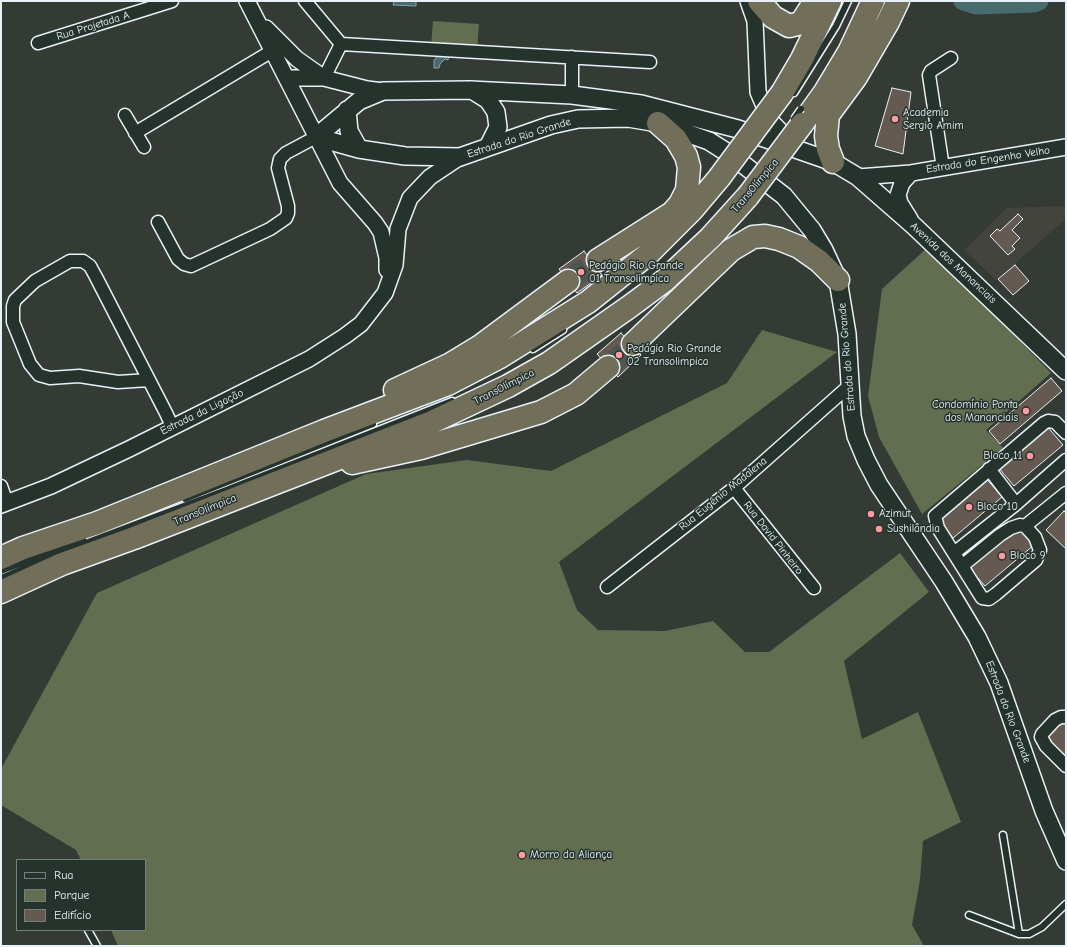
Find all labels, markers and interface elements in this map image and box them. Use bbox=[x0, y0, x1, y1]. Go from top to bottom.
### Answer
street label: Rua Projetada A bbox=[55, 9, 131, 43]
place label: Academia Sergio Amim bbox=[903, 106, 964, 132]
marker: Academia Sergio Amim bbox=[890, 114, 900, 124]
street label: Estrada do Rio Grande bbox=[465, 115, 573, 161]
street label: Estrada do Engenho Velho bbox=[925, 144, 1051, 176]
street label: TransOlímpica bbox=[729, 156, 781, 216]
street label: Avenida dos Mananciais bbox=[907, 220, 999, 306]
place label: Pedágio Rio Grande 01 Transolimpica bbox=[589, 259, 683, 285]
marker: Pedágio Rio Grande 01 Transolimpica bbox=[576, 267, 586, 277]
street label: Estrada do Rio Grande bbox=[836, 302, 858, 412]
place label: Pedágio Rio Grande 02 Transolimpica bbox=[627, 342, 721, 368]
marker: Pedágio Rio Grande 02 Transolimpica bbox=[614, 350, 624, 360]
street label: TransOlímpica bbox=[471, 366, 537, 408]
street label: Estrada da Ligação bbox=[158, 386, 246, 438]
place label: Condomínio Ponta dos Mananciais bbox=[932, 398, 1018, 424]
marker: Condomínio Ponta dos Mananciais bbox=[1021, 406, 1031, 416]
place label: Bloco 11 bbox=[983, 449, 1022, 463]
marker: Bloco 11 bbox=[1025, 451, 1035, 461]
street label: Rua Eugênio Madalena bbox=[676, 454, 770, 534]
street label: TransOlímpica bbox=[172, 491, 238, 529]
street label: Rua David Pinheiro bbox=[740, 499, 806, 577]
place label: Bloco 10 bbox=[977, 500, 1018, 514]
marker: Bloco 10 bbox=[964, 502, 974, 512]
place label: Azimut bbox=[879, 507, 911, 521]
marker: Azimut bbox=[866, 509, 876, 519]
place label: Sushilândia bbox=[887, 522, 940, 536]
marker: Sushilândia bbox=[874, 524, 884, 534]
place label: Bloco 9 bbox=[1010, 549, 1046, 563]
marker: Bloco 9 bbox=[997, 551, 1007, 561]
street label: Estrada do Rio Grande bbox=[982, 659, 1034, 765]
place label: Morro da Aliança bbox=[530, 848, 612, 862]
marker: Morro da Aliança bbox=[517, 850, 527, 860]
legend bbox=[16, 859, 146, 931]
text: Rua bbox=[54, 868, 73, 882]
text: Parque bbox=[54, 888, 89, 902]
text: Edifício bbox=[54, 908, 91, 922]

